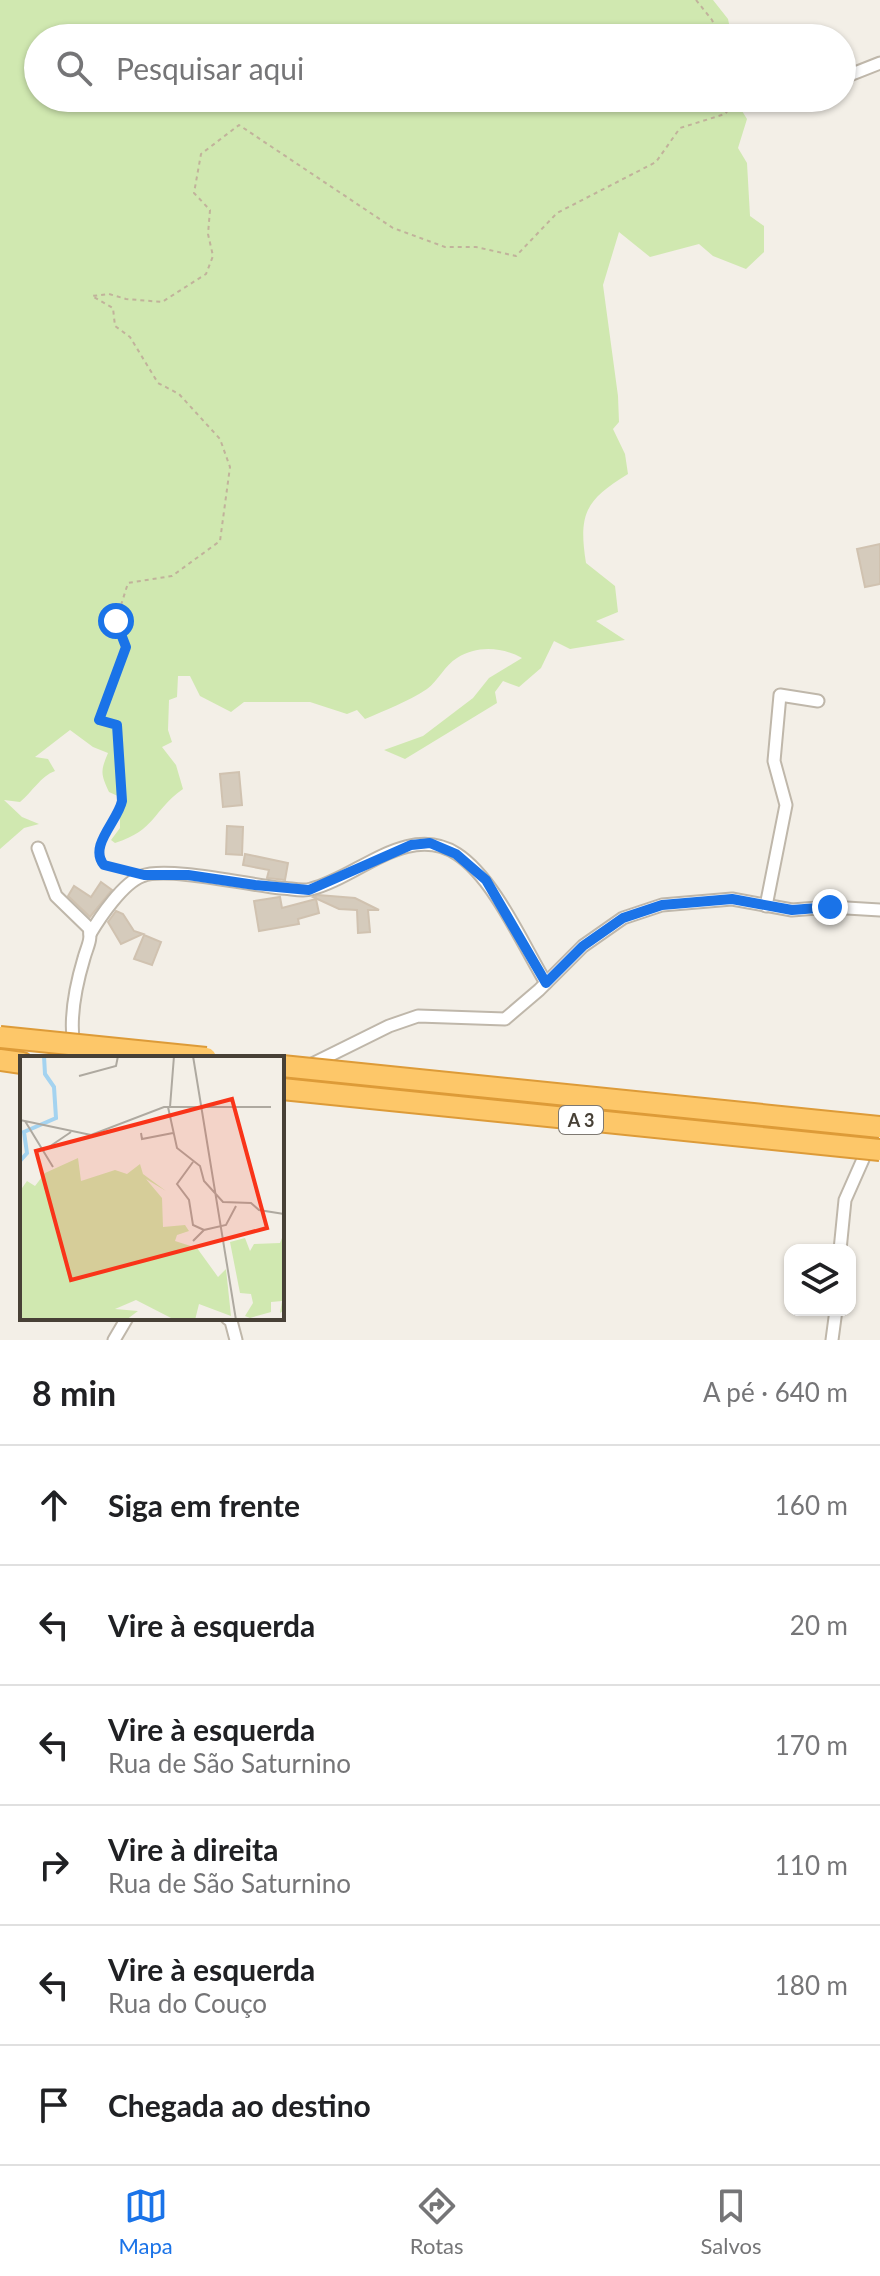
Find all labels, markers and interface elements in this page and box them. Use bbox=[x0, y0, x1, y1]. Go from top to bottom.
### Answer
search box bbox=[24, 24, 856, 112]
icon: search bbox=[52, 46, 96, 90]
text: Pesquisar aqui bbox=[116, 50, 304, 86]
route start bbox=[98, 603, 134, 639]
route end bbox=[812, 889, 848, 925]
inset map bbox=[20, 1056, 284, 1320]
road number: A 3 bbox=[559, 1106, 603, 1134]
map controls bbox=[784, 1244, 856, 1316]
button: layers bbox=[784, 1244, 856, 1316]
text: 8 min bbox=[32, 1372, 116, 1413]
text: A pé · 640 m bbox=[703, 1376, 848, 1408]
icon: ahead bbox=[32, 1483, 76, 1527]
text: Siga em frente bbox=[108, 1487, 300, 1523]
text: 160 m bbox=[775, 1489, 848, 1521]
icon: left bbox=[32, 1603, 76, 1647]
text: Vire à esquerda bbox=[108, 1607, 315, 1643]
text: 20 m bbox=[790, 1609, 848, 1641]
text: Vire à esquerda bbox=[108, 1711, 315, 1747]
icon: left bbox=[32, 1723, 76, 1767]
text: 170 m bbox=[775, 1729, 848, 1761]
text: Rua de São Saturnino bbox=[108, 1747, 351, 1779]
text: Vire à direita bbox=[108, 1831, 278, 1867]
icon: right bbox=[32, 1843, 76, 1887]
text: 110 m bbox=[775, 1849, 848, 1881]
text: Rua de São Saturnino bbox=[108, 1867, 351, 1899]
text: Vire à esquerda bbox=[108, 1951, 315, 1987]
icon: left bbox=[32, 1963, 76, 2007]
text: 180 m bbox=[775, 1969, 848, 2001]
text: Rua do Couço bbox=[108, 1987, 267, 2019]
icon: arrive bbox=[32, 2083, 76, 2127]
text: Chegada ao destino bbox=[108, 2087, 371, 2123]
tab: Mapa bbox=[119, 2184, 173, 2259]
tab: Rotas bbox=[410, 2184, 464, 2259]
tab: Salvos bbox=[701, 2184, 761, 2259]

